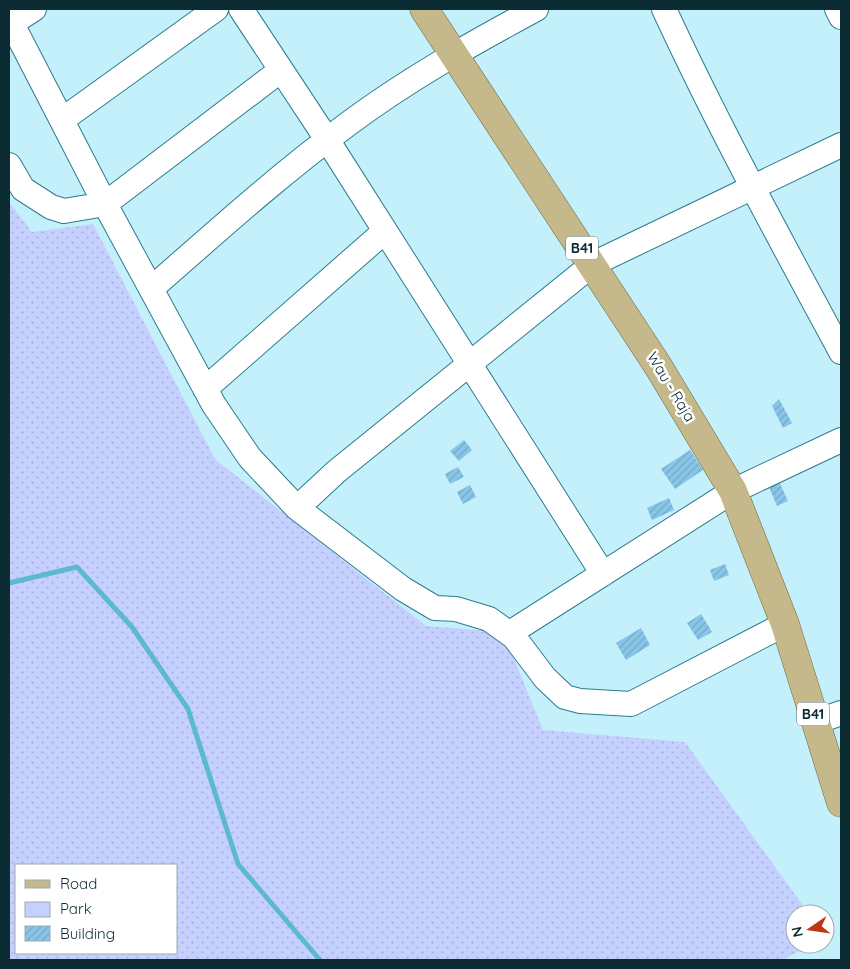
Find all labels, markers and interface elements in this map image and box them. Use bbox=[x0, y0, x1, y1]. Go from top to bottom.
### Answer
road number: B41 bbox=[566, 237, 598, 260]
street label: Wau - Raja bbox=[643, 348, 700, 425]
road number: B41 bbox=[797, 702, 829, 726]
legend bbox=[15, 864, 178, 954]
text: Road bbox=[60, 874, 97, 893]
text: Park bbox=[60, 899, 92, 918]
north arrow bbox=[785, 904, 835, 954]
text: Building bbox=[60, 924, 115, 943]
text: N bbox=[787, 925, 807, 939]

